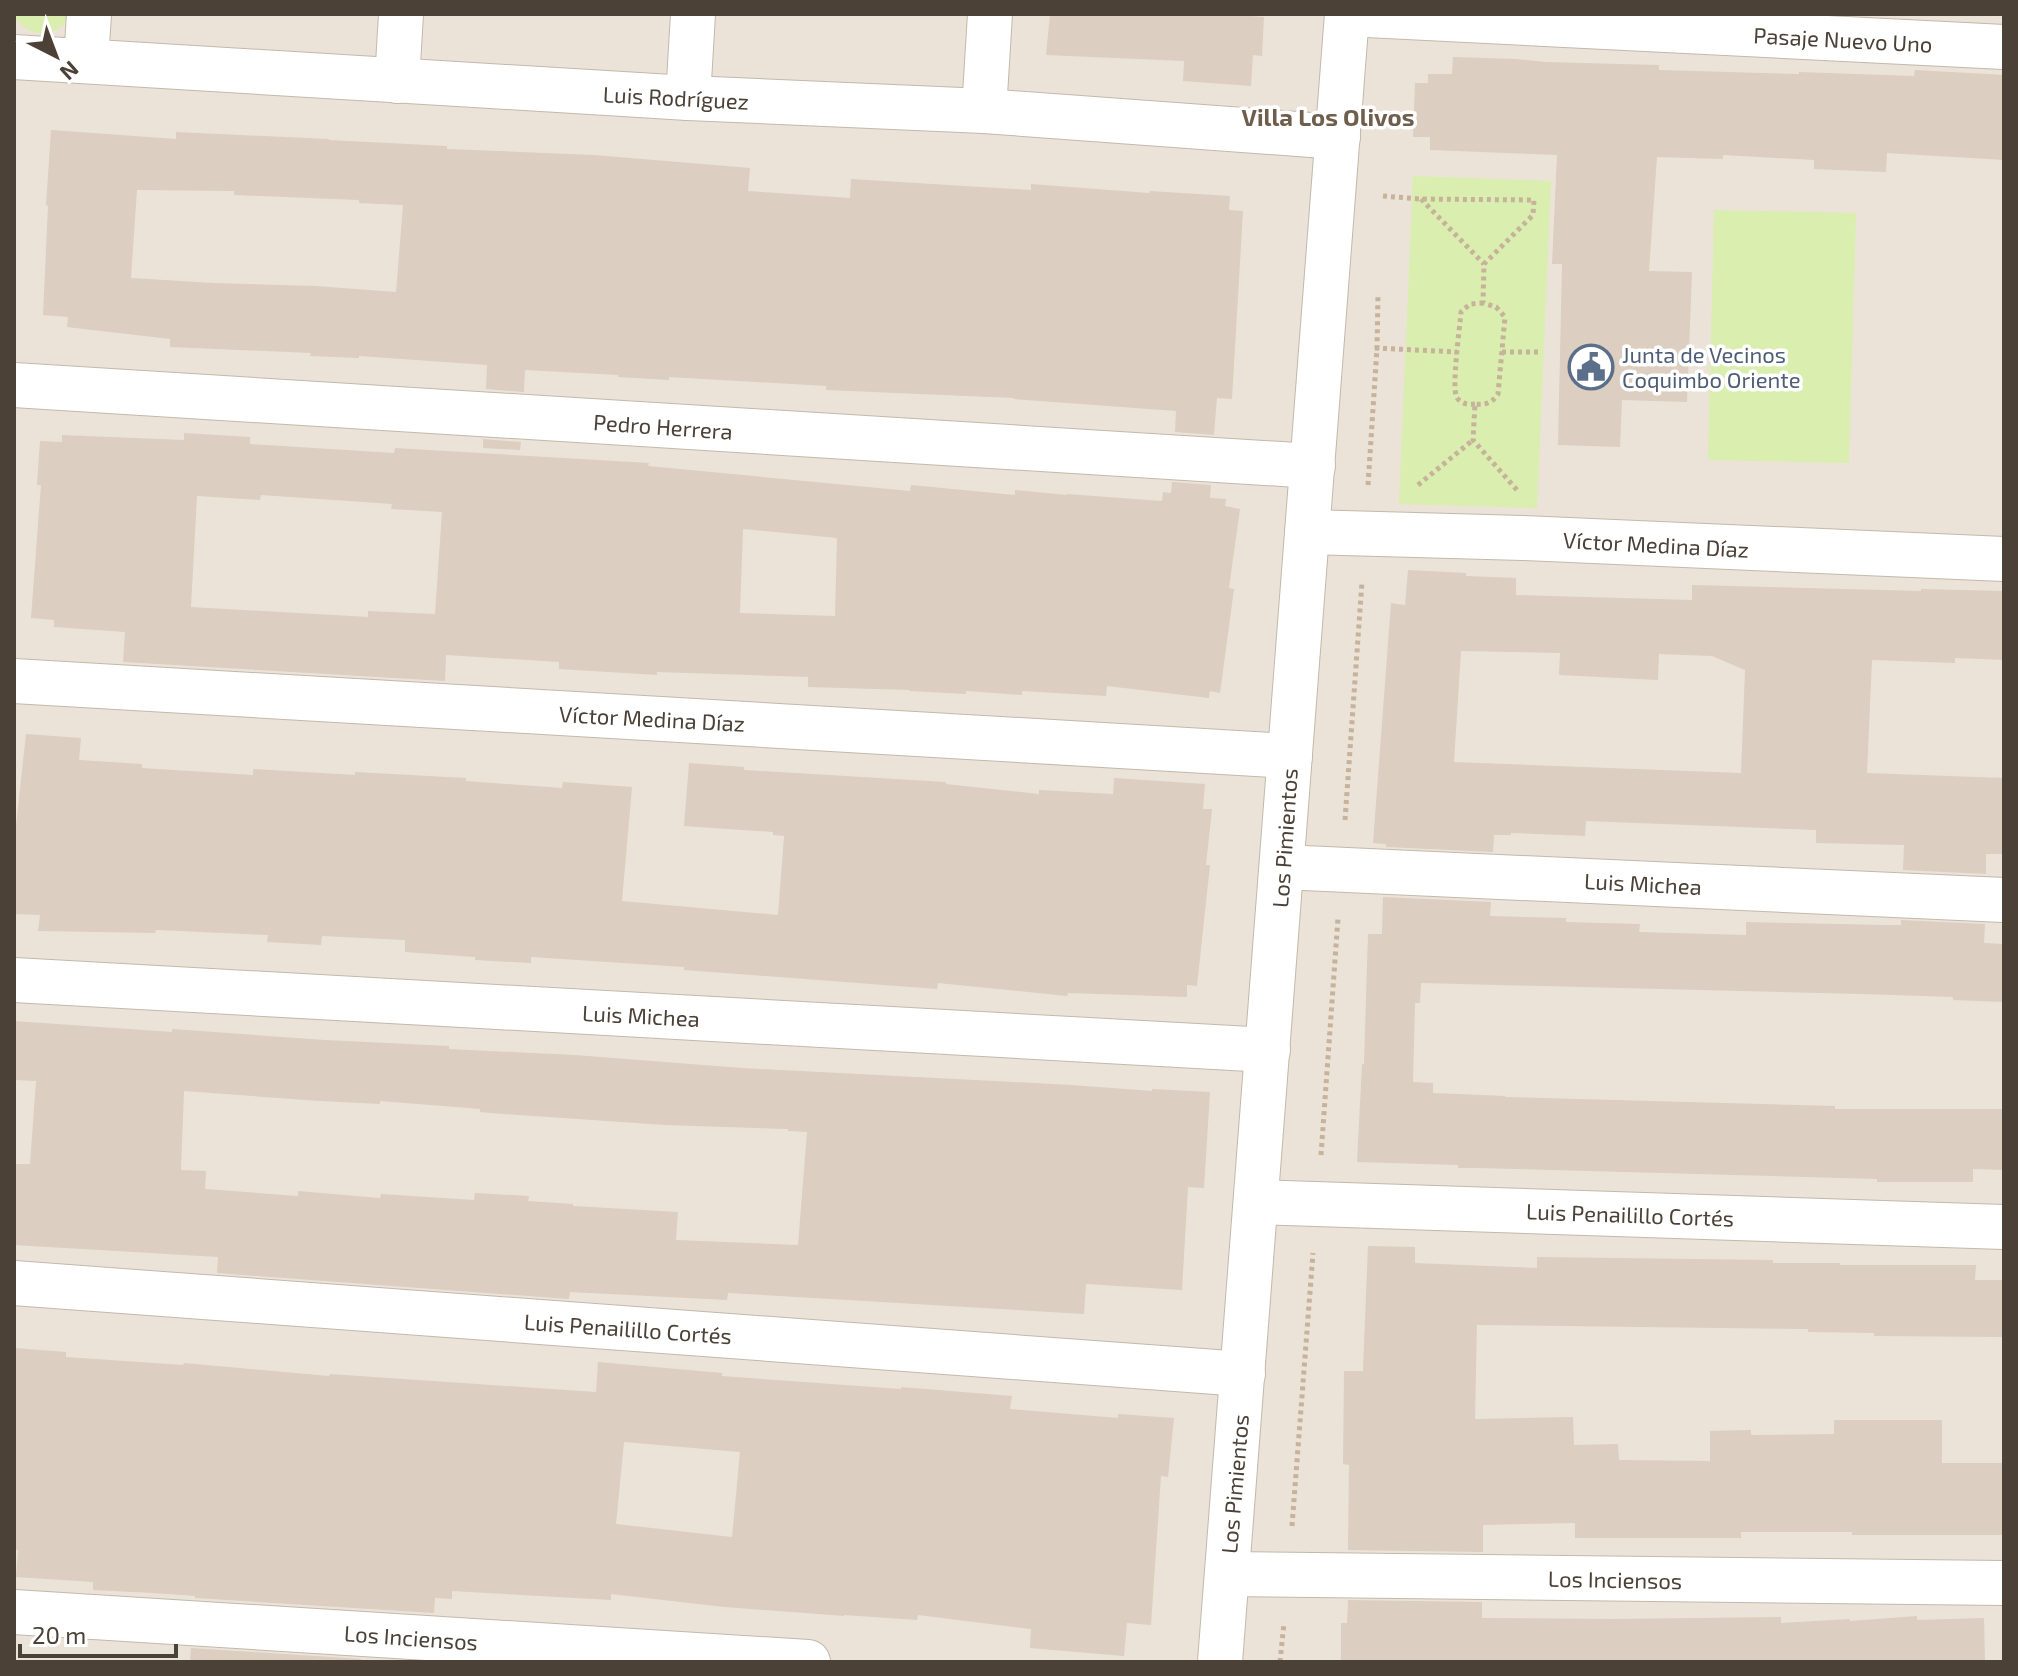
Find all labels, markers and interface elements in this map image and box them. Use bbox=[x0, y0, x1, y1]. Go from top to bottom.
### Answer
north arrow bbox=[16, 16, 96, 96]
street label: Pasaje Nuevo Uno bbox=[1753, 21, 1933, 58]
text: N bbox=[55, 57, 85, 87]
street label: Luis Rodríguez bbox=[602, 80, 750, 114]
district label: Villa Los Olivos bbox=[1242, 102, 1414, 131]
place label: Junta de Vecinos Coquimbo Oriente bbox=[1622, 341, 1801, 392]
public building icon: Junta de Vecinos Coquimbo Oriente bbox=[1567, 343, 1615, 391]
street label: Pedro Herrera bbox=[592, 408, 734, 444]
street label: Víctor Medina Díaz bbox=[1562, 526, 1750, 562]
street label: Víctor Medina Díaz bbox=[558, 700, 746, 736]
street label: Los Pimientos bbox=[1266, 767, 1302, 909]
street label: Luis Michea bbox=[1584, 867, 1702, 899]
street label: Luis Michea bbox=[582, 999, 700, 1031]
street label: Luis Penailillo Cortés bbox=[1526, 1197, 1734, 1231]
street label: Luis Penailillo Cortés bbox=[523, 1308, 733, 1348]
street label: Los Pimientos bbox=[1215, 1413, 1253, 1555]
street label: Los Inciensos bbox=[1548, 1565, 1682, 1593]
scale bar bbox=[20, 1608, 176, 1658]
street label: Los Inciensos bbox=[343, 1619, 479, 1655]
text: 20 m bbox=[32, 1620, 86, 1649]

